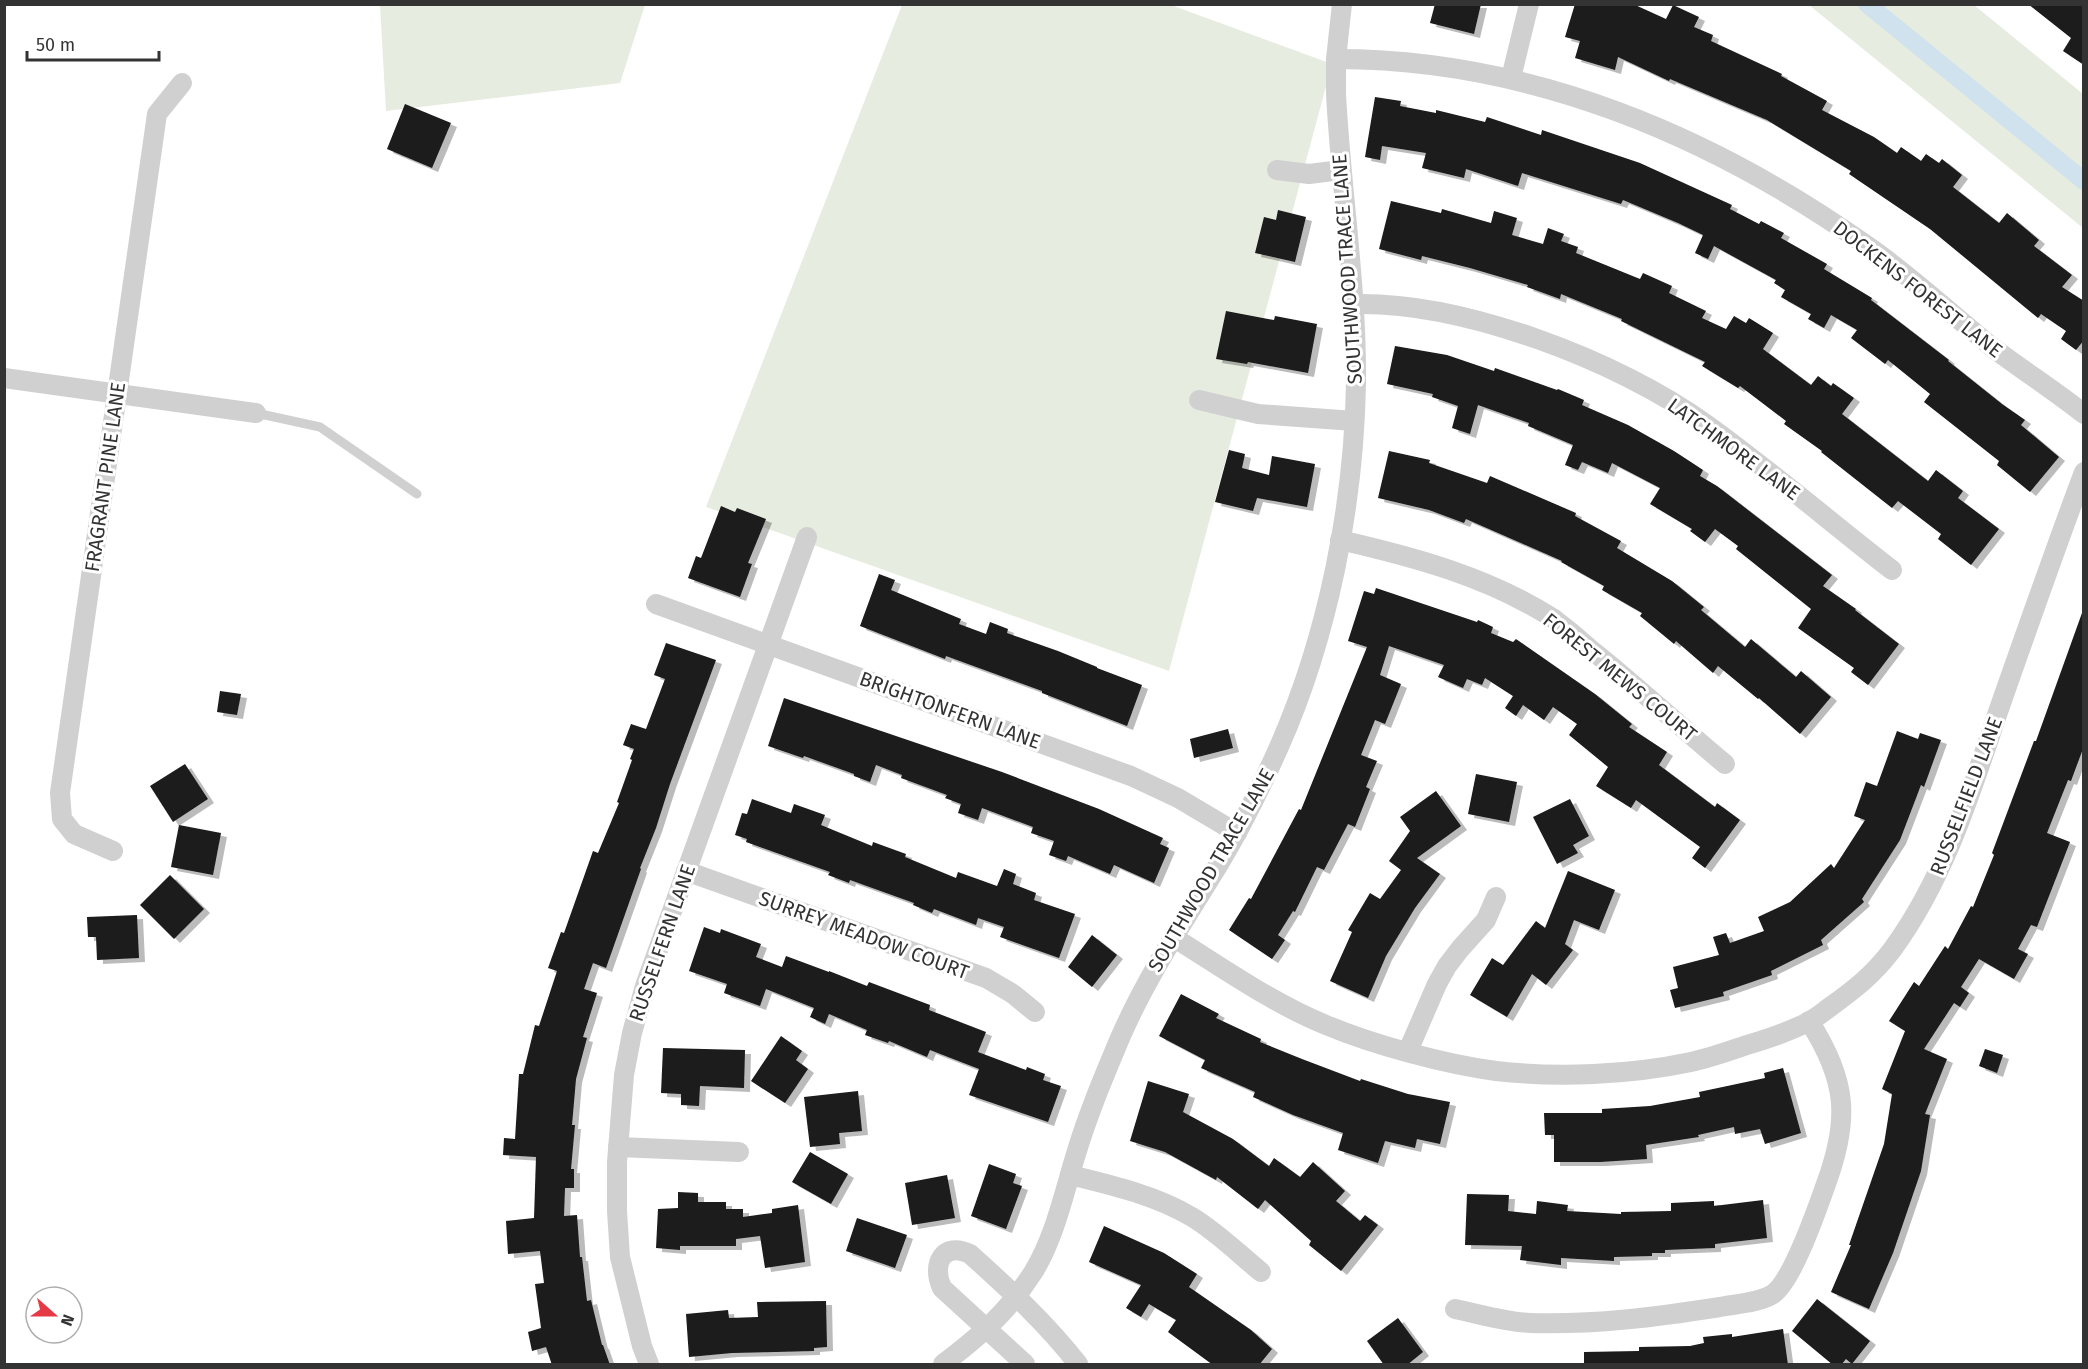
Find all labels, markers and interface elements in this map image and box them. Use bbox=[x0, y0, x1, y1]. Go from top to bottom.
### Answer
scale bar bbox=[27, 24, 159, 62]
text: 50 m bbox=[36, 34, 75, 56]
street label: SOUTHWOOD TRACE LANE bbox=[1327, 153, 1367, 385]
street label: DOCKENS FOREST LANE bbox=[1829, 215, 2007, 363]
street label: FRAGRANT PINE LANE bbox=[80, 380, 130, 574]
street label: LATCHMORE LANE bbox=[1663, 393, 1805, 505]
street label: FOREST MEWS COURT bbox=[1538, 608, 1702, 747]
street label: BRIGHTONFERN LANE bbox=[856, 666, 1044, 754]
street label: RUSSELFIELD LANE bbox=[1925, 713, 2007, 879]
street label: SOUTHWOOD TRACE LANE bbox=[1143, 764, 1279, 976]
street label: RUSSELFERN LANE bbox=[624, 861, 700, 1025]
street label: SURREY MEADOW COURT bbox=[756, 886, 973, 984]
north arrow bbox=[24, 1285, 84, 1345]
text: N bbox=[57, 1312, 78, 1329]

